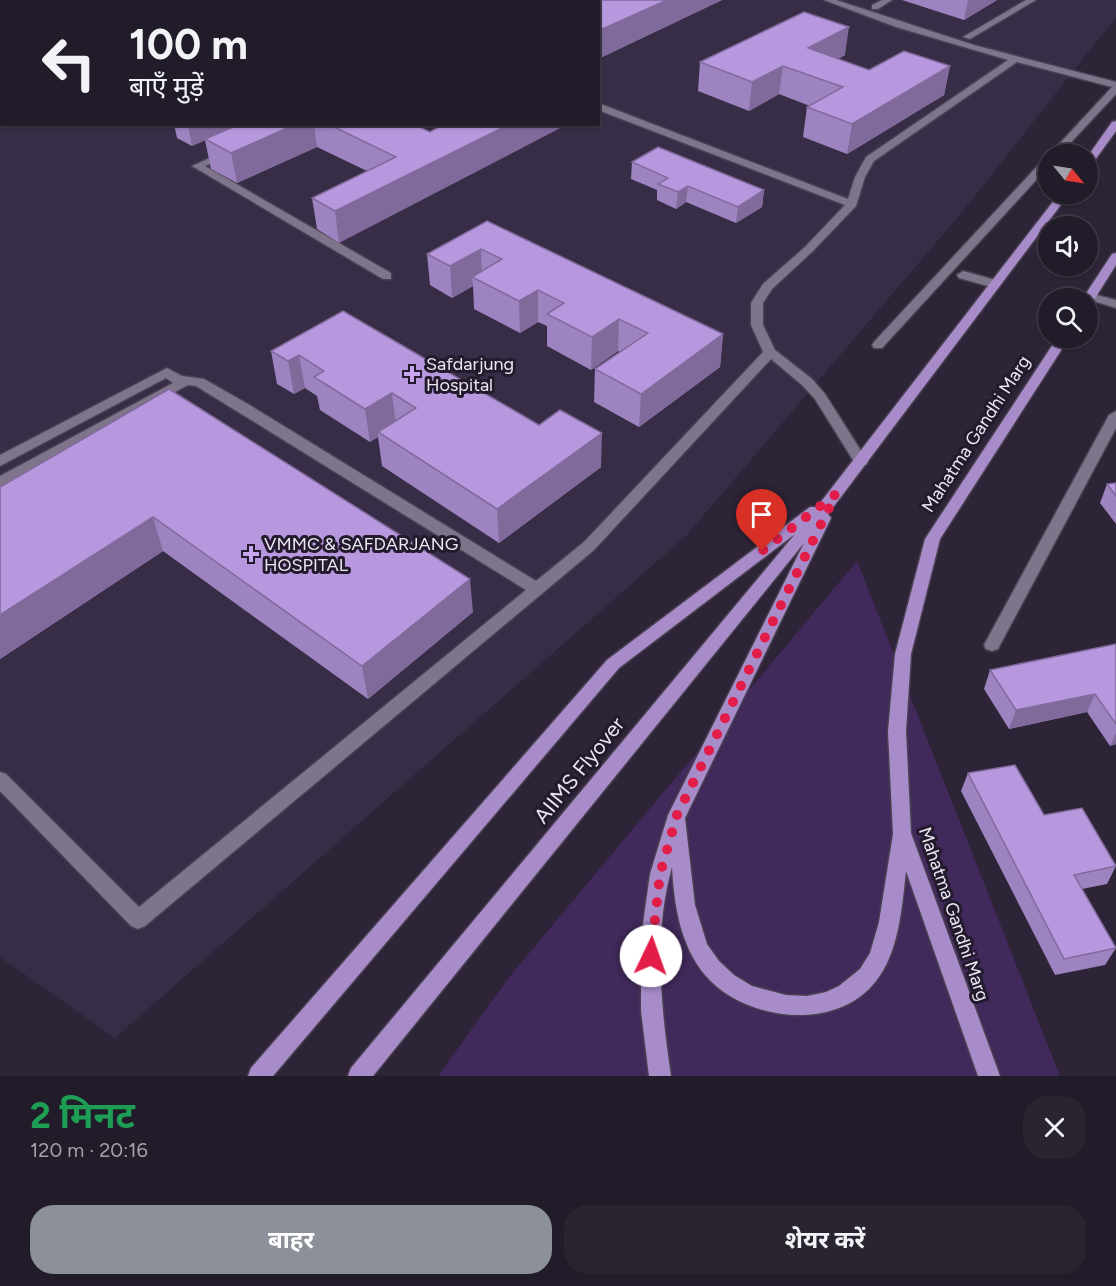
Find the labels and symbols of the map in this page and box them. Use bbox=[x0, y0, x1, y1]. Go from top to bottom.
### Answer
north arrow bbox=[1038, 144, 1098, 204]
street label: Mahatma Gandhi Marg bbox=[917, 351, 1035, 517]
place label: Safdarjung Hospital bbox=[426, 353, 514, 396]
marker: Safdarjung Hospital bbox=[403, 365, 421, 383]
pin bbox=[736, 489, 787, 551]
place label: VMMC & SAFDARJANG HOSPITAL bbox=[264, 533, 459, 576]
marker: VMMC & SAFDARJANG HOSPITAL bbox=[242, 545, 260, 563]
street label: AIIMS Flyover bbox=[529, 712, 629, 828]
street label: Mahatma Gandhi Marg bbox=[914, 824, 994, 1004]
position arrow bbox=[619, 924, 683, 988]

